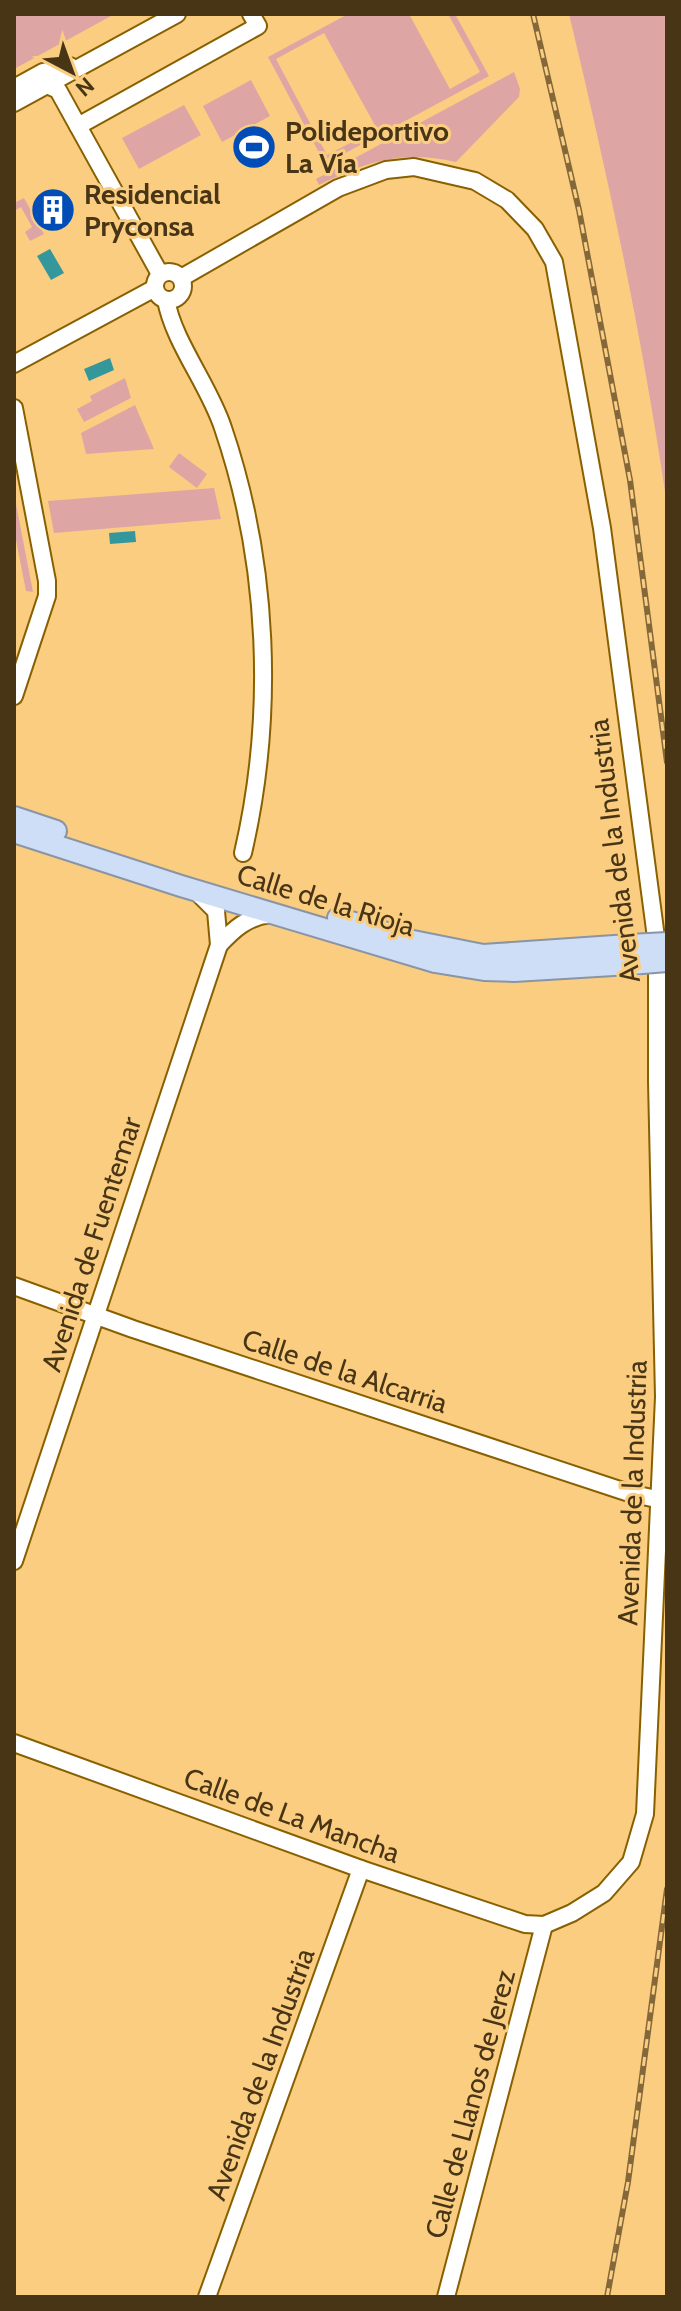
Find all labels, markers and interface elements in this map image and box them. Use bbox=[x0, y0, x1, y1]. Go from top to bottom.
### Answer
north arrow bbox=[32, 32, 112, 112]
text: N bbox=[70, 71, 100, 102]
place label: Polideportivo La Vía bbox=[285, 114, 449, 180]
sports icon: Polideportivo La Vía bbox=[230, 123, 278, 171]
place label: Residencial Pryconsa bbox=[84, 177, 221, 243]
building icon: Residencial Pryconsa bbox=[29, 186, 77, 234]
street label: Avenida de la Industria bbox=[581, 717, 647, 985]
street label: Calle de la Rioja bbox=[233, 857, 420, 943]
street label: Avenida de Fuentemar bbox=[34, 1112, 148, 1376]
street label: Calle de la Alcarria bbox=[238, 1322, 452, 1420]
street label: Avenida de la Industria bbox=[610, 1359, 654, 1626]
street label: Calle de La Mancha bbox=[179, 1760, 405, 1870]
street label: Avenida de la Industria bbox=[199, 1943, 322, 2205]
street label: Calle de Llanos de Jerez bbox=[418, 1966, 522, 2242]

